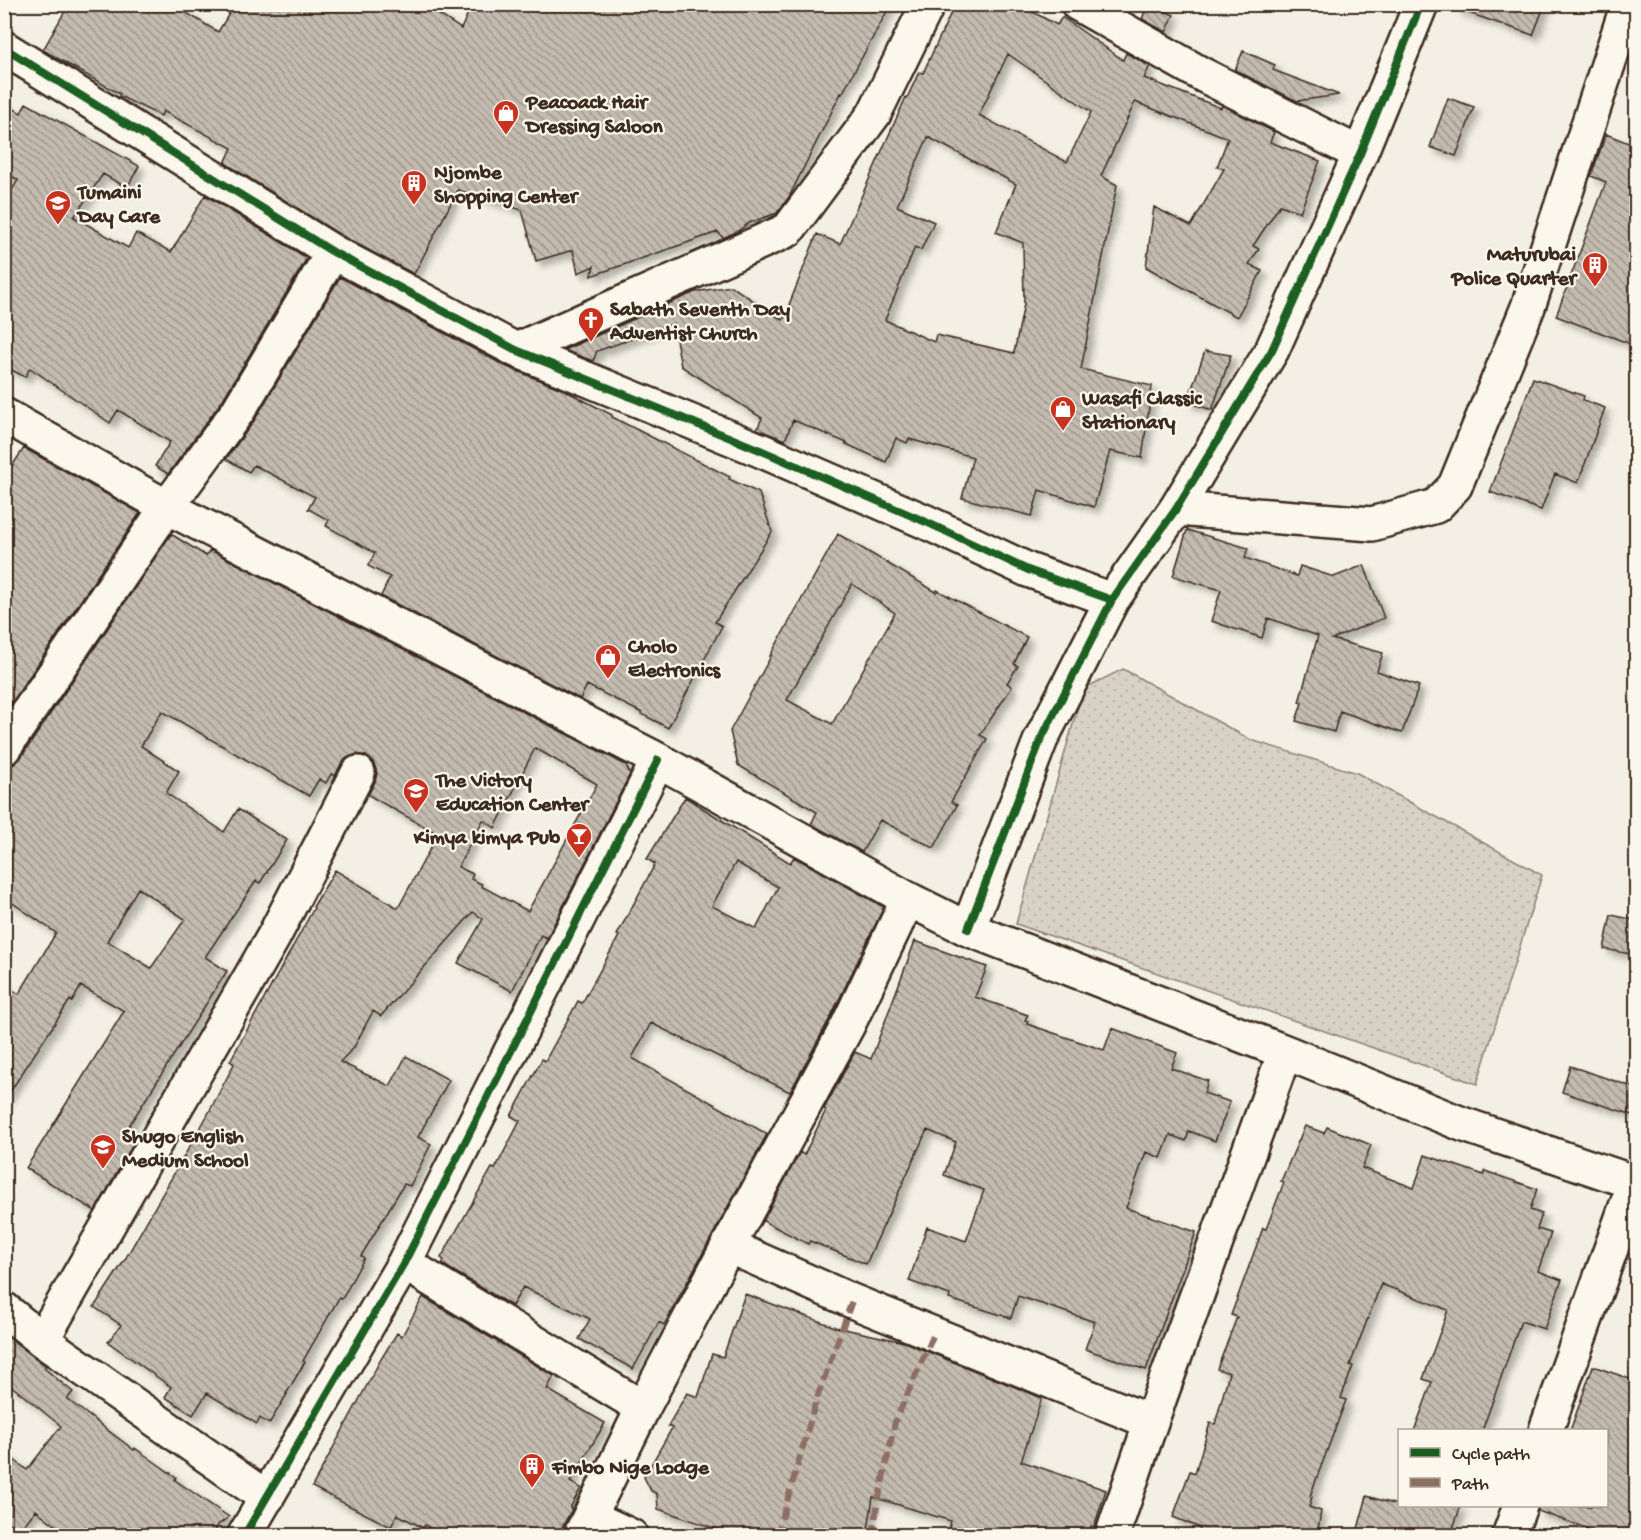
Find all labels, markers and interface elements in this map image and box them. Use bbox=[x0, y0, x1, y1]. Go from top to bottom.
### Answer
place label: Peacoack Hair Dressing Saloon bbox=[524, 92, 664, 141]
shop icon: Peacoack Hair Dressing Saloon bbox=[491, 98, 521, 136]
place label: Njombe Shopping Center bbox=[434, 162, 580, 211]
building icon: Njombe Shopping Center bbox=[399, 168, 429, 206]
place label: Tumaini Day Care bbox=[76, 182, 161, 231]
school or university icon: Tumaini Day Care bbox=[43, 188, 73, 226]
place label: Maturubai Police Quarter bbox=[1450, 244, 1579, 293]
building icon: Maturubai Police Quarter bbox=[1580, 250, 1610, 288]
place label: Sabath Seventh Day Adventist Church bbox=[609, 299, 791, 348]
church icon: Sabath Seventh Day Adventist Church bbox=[576, 305, 606, 343]
place label: Wasafi Classic Stationary bbox=[1081, 388, 1204, 437]
shop icon: Wasafi Classic Stationary bbox=[1048, 394, 1078, 432]
place label: Cholo Electronics bbox=[627, 636, 721, 685]
shop icon: Cholo Electronics bbox=[593, 642, 623, 680]
place label: The Victory Education Center bbox=[434, 770, 591, 819]
school or university icon: The Victory Education Center bbox=[401, 776, 431, 814]
bar icon: Kimya kimya Pub bbox=[564, 821, 594, 859]
place label: Kimya kimya Pub bbox=[413, 827, 560, 852]
place label: Shugo English Medium School bbox=[122, 1126, 249, 1175]
school or university icon: Shugo English Medium School bbox=[88, 1132, 118, 1170]
legend bbox=[1398, 1429, 1608, 1507]
text: Cycle path bbox=[1452, 1445, 1530, 1466]
building icon: Fimbo Nige Lodge bbox=[517, 1451, 547, 1489]
place label: Fimbo Nige Lodge bbox=[551, 1457, 710, 1482]
text: Path bbox=[1451, 1475, 1489, 1496]

